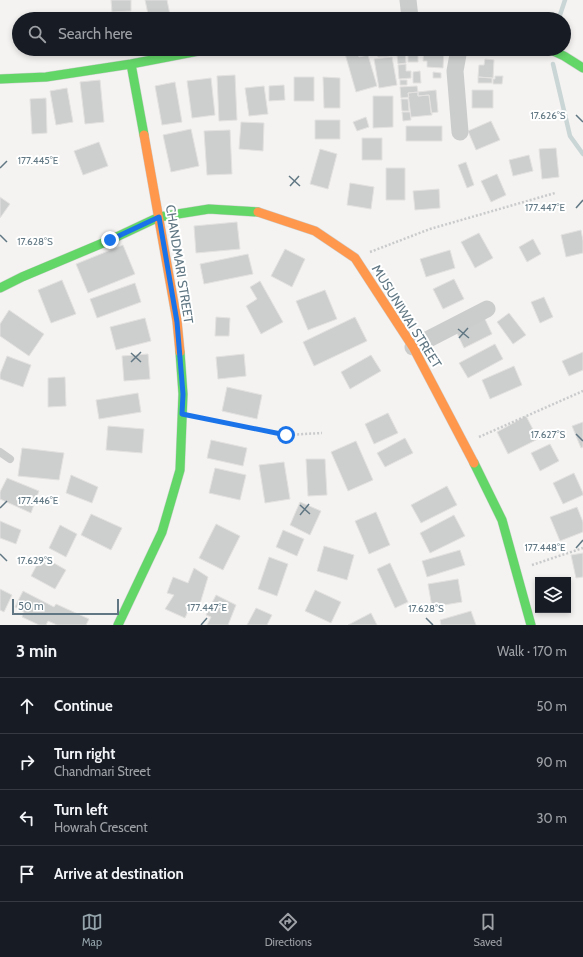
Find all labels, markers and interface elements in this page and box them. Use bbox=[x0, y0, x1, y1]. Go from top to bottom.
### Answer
search box bbox=[12, 12, 571, 56]
icon: search bbox=[26, 23, 48, 45]
text: Search here bbox=[58, 25, 133, 43]
text: 17.626°S bbox=[530, 109, 566, 122]
text: 177.445°E bbox=[18, 154, 59, 167]
text: 177.447°E bbox=[525, 201, 565, 214]
street label: CHANDMARI STREET bbox=[163, 203, 197, 325]
route end bbox=[101, 231, 119, 249]
text: 17.628°S bbox=[17, 235, 53, 248]
street label: MUSUNIWAI STREET bbox=[369, 261, 445, 371]
route start bbox=[277, 426, 295, 444]
text: 17.627°S bbox=[531, 428, 565, 441]
text: 177.446°E bbox=[18, 494, 59, 507]
text: 177.448°E bbox=[524, 541, 566, 554]
text: 17.629°S bbox=[17, 554, 53, 567]
map controls bbox=[535, 577, 571, 613]
button: layers bbox=[535, 577, 571, 613]
scale bar bbox=[12, 597, 119, 616]
text: 50 m bbox=[18, 599, 44, 613]
text: 177.447°E bbox=[187, 601, 227, 614]
text: 17.628°S bbox=[408, 602, 444, 615]
text: 3 min bbox=[16, 641, 57, 661]
text: Walk · 170 m bbox=[497, 643, 567, 659]
icon: ahead bbox=[16, 695, 38, 717]
text: Continue bbox=[54, 697, 113, 715]
text: 50 m bbox=[537, 698, 567, 714]
text: Turn right bbox=[54, 745, 115, 763]
icon: right bbox=[16, 751, 38, 773]
text: 90 m bbox=[536, 754, 567, 770]
text: Chandmari Street bbox=[54, 763, 151, 779]
text: Turn left bbox=[54, 801, 108, 819]
icon: left bbox=[16, 807, 38, 829]
text: 30 m bbox=[537, 810, 567, 826]
text: Howrah Crescent bbox=[54, 819, 148, 835]
icon: arrive bbox=[16, 863, 38, 885]
text: Arrive at destination bbox=[54, 865, 184, 883]
tab: Map bbox=[81, 911, 103, 949]
tab: Directions bbox=[265, 911, 312, 949]
tab: Saved bbox=[474, 911, 502, 949]

